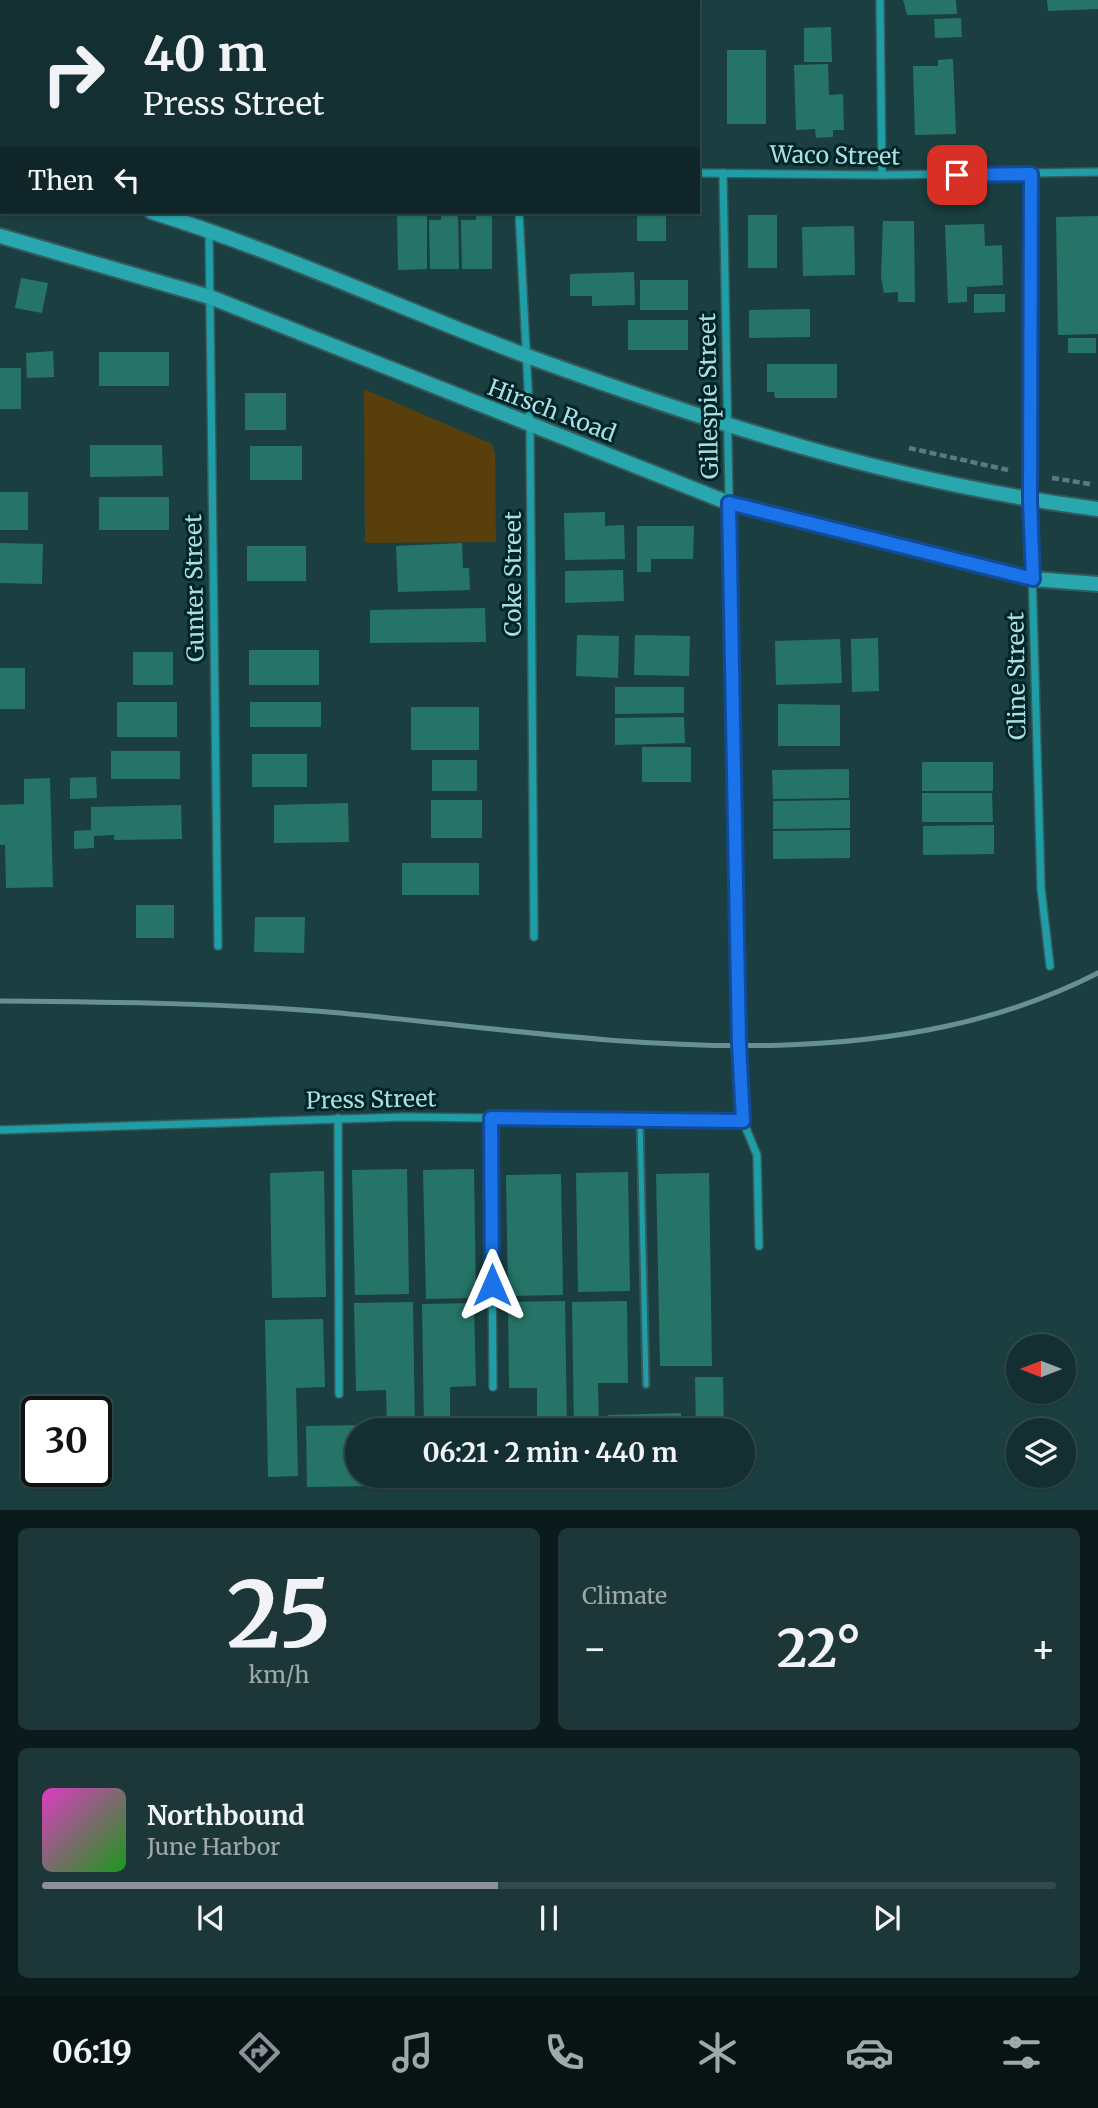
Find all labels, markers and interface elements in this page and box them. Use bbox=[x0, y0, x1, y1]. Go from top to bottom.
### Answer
text: 40 m bbox=[143, 23, 267, 84]
icon: right bbox=[28, 28, 119, 119]
text: Press Street bbox=[143, 84, 325, 124]
street label: Waco Street bbox=[769, 139, 900, 171]
pin bbox=[927, 145, 987, 205]
icon: arrive bbox=[938, 156, 976, 194]
icon: left bbox=[108, 161, 146, 199]
text: Then bbox=[28, 164, 94, 197]
street label: Gillespie Street bbox=[692, 313, 724, 479]
street label: Hirsch Road bbox=[484, 372, 620, 448]
street label: Coke Street bbox=[498, 511, 527, 637]
street label: Gunter Street bbox=[178, 514, 210, 662]
street label: Cline Street bbox=[1000, 612, 1032, 740]
street label: Press Street bbox=[306, 1083, 437, 1115]
position arrow bbox=[455, 1248, 529, 1322]
north arrow bbox=[1006, 1334, 1076, 1404]
map controls bbox=[1006, 1334, 1076, 1488]
speed limit sign: 30 bbox=[21, 1396, 112, 1487]
button: layers bbox=[1006, 1418, 1076, 1488]
text: 06:21 · 2 min · 440 m bbox=[422, 1436, 678, 1469]
text: 25 bbox=[227, 1557, 331, 1672]
text: Climate bbox=[582, 1581, 667, 1610]
text: 22° bbox=[777, 1616, 861, 1681]
text: − bbox=[582, 1625, 607, 1672]
text: + bbox=[1031, 1625, 1056, 1672]
text: km/h bbox=[249, 1660, 309, 1689]
text: Northbound bbox=[147, 1799, 305, 1832]
text: June Harbor bbox=[147, 1832, 280, 1861]
icon: previous bbox=[192, 1899, 230, 1937]
icon: pause bbox=[530, 1899, 568, 1937]
icon: next bbox=[868, 1899, 906, 1937]
icon: directions bbox=[235, 2028, 284, 2077]
icon: music bbox=[388, 2028, 437, 2077]
icon: phone bbox=[540, 2028, 589, 2077]
icon: climate bbox=[693, 2028, 742, 2077]
icon: car bbox=[845, 2028, 894, 2077]
icon: filters bbox=[997, 2028, 1046, 2077]
text: 06:19 bbox=[52, 2032, 132, 2072]

